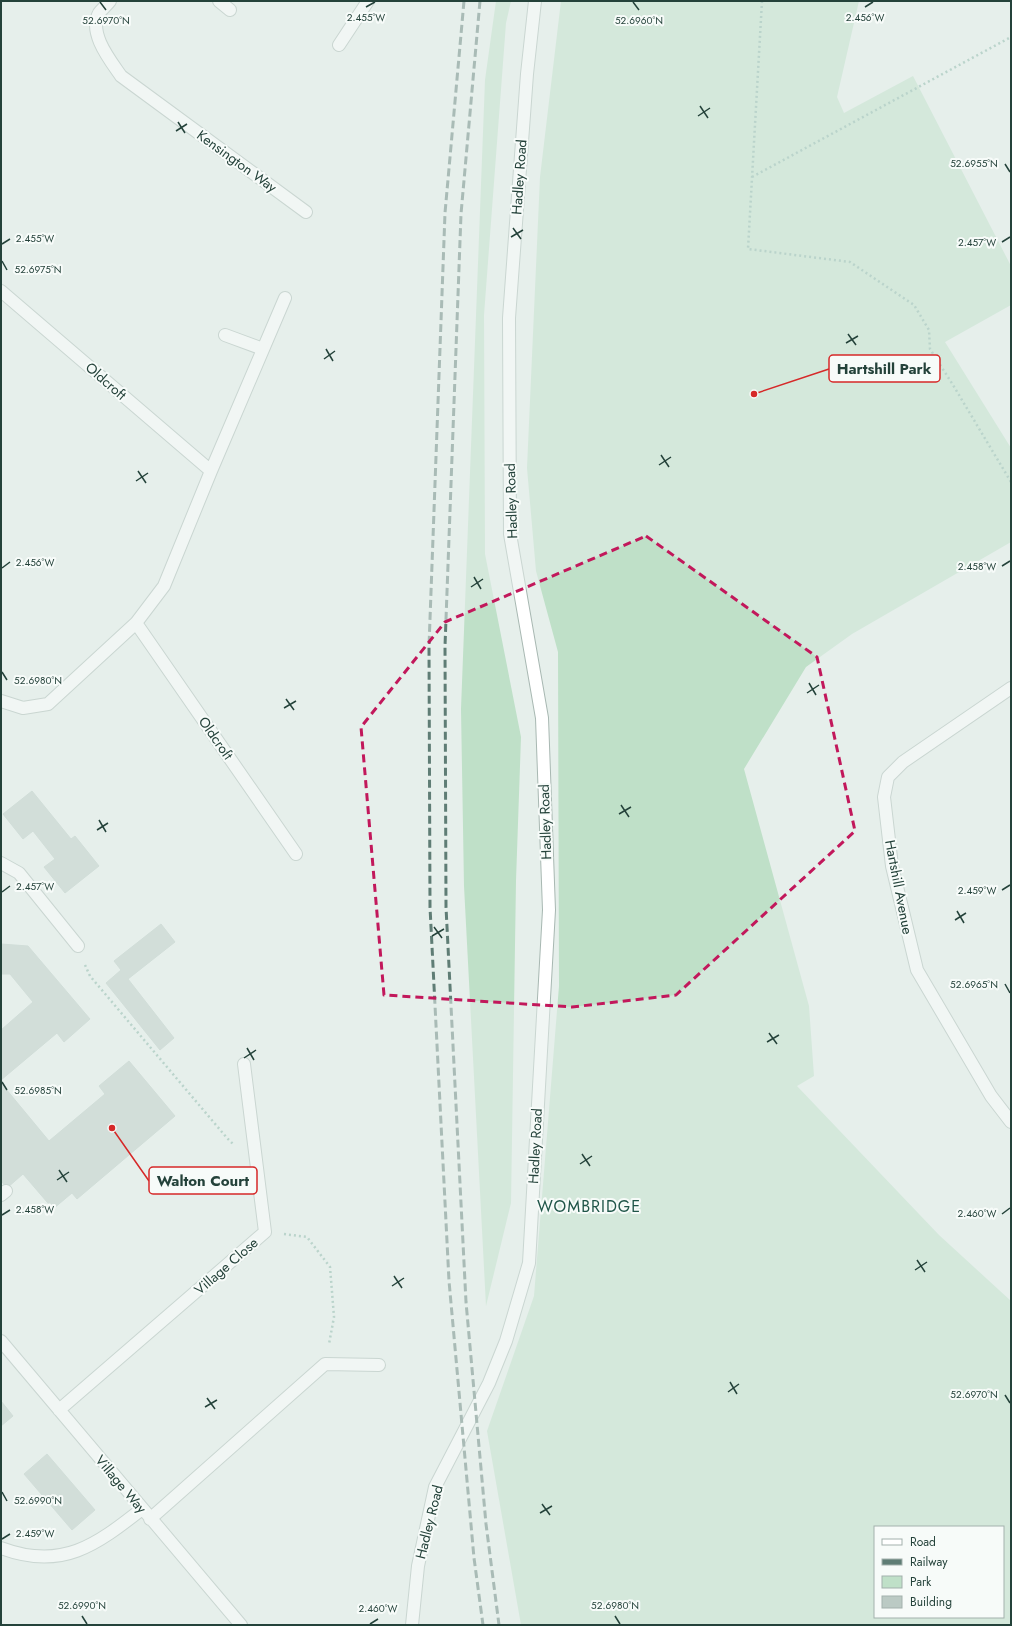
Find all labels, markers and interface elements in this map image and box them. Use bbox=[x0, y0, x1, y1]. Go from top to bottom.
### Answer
text: 2.455°W bbox=[347, 10, 385, 25]
text: 2.456°W bbox=[846, 10, 884, 25]
text: 52.6970°N bbox=[82, 13, 130, 28]
text: 52.6960°N bbox=[615, 13, 663, 28]
street label: Kensington Way bbox=[193, 125, 282, 197]
street label: Hadley Road bbox=[506, 139, 532, 215]
text: 52.6955°N bbox=[950, 156, 998, 171]
text: 2.455°W bbox=[16, 231, 54, 246]
text: 2.457°W bbox=[958, 235, 996, 250]
text: 52.6975°N bbox=[15, 262, 61, 277]
callout: Hartshill Park bbox=[829, 355, 940, 382]
street label: Oldcroft bbox=[81, 358, 131, 405]
text: Hartshill Park bbox=[837, 358, 932, 380]
street label: Hadley Road bbox=[500, 463, 522, 539]
text: 2.456°W bbox=[16, 555, 54, 570]
text: 2.458°W bbox=[958, 559, 996, 574]
text: 52.6980°N bbox=[14, 673, 62, 688]
street label: Oldcroft bbox=[194, 712, 238, 764]
street label: Hadley Road bbox=[534, 784, 556, 860]
street label: Hartshill Avenue bbox=[880, 838, 918, 936]
text: 2.457°W bbox=[16, 879, 54, 894]
text: 2.459°W bbox=[958, 883, 996, 898]
text: 52.6965°N bbox=[950, 977, 998, 992]
text: 52.6985°N bbox=[14, 1083, 62, 1098]
street label: Hadley Road bbox=[523, 1108, 547, 1184]
callout: Walton Court bbox=[149, 1167, 257, 1194]
text: Walton Court bbox=[157, 1170, 249, 1192]
district label: WOMBRIDGE bbox=[537, 1195, 641, 1218]
text: 2.458°W bbox=[16, 1202, 54, 1217]
text: 2.460°W bbox=[958, 1206, 997, 1221]
street label: Village Close bbox=[190, 1233, 262, 1299]
text: 52.6970°N bbox=[950, 1387, 998, 1402]
street label: Village Way bbox=[91, 1450, 152, 1518]
street label: Hadley Road bbox=[410, 1483, 448, 1561]
text: 52.6990°N bbox=[14, 1493, 62, 1508]
text: 2.459°W bbox=[16, 1526, 54, 1541]
legend bbox=[874, 1526, 1004, 1618]
text: Road bbox=[910, 1533, 936, 1551]
text: Railway bbox=[910, 1553, 948, 1571]
text: Park bbox=[910, 1573, 932, 1591]
text: Building bbox=[910, 1593, 952, 1611]
text: 52.6990°N bbox=[58, 1598, 106, 1613]
text: 52.6980°N bbox=[591, 1598, 639, 1613]
text: 2.460°W bbox=[359, 1601, 398, 1616]

